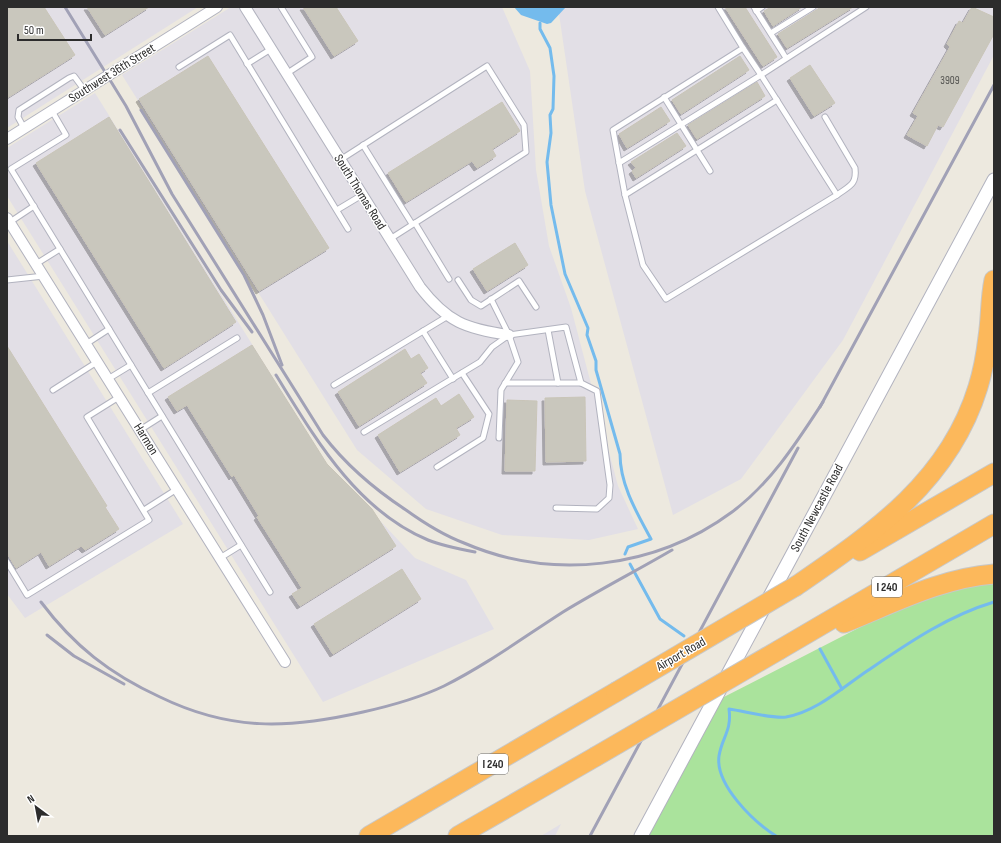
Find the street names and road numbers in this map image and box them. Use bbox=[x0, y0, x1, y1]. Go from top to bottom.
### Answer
street label: Southwest 36th Street bbox=[66, 40, 158, 106]
street label: South Thomas Road bbox=[330, 151, 390, 233]
street label: Harmon bbox=[130, 420, 162, 458]
street label: South Newcastle Road bbox=[787, 461, 847, 555]
road number: I 240 bbox=[872, 577, 902, 597]
street label: Airport Road bbox=[653, 634, 708, 675]
road number: I 240 bbox=[478, 754, 508, 774]

